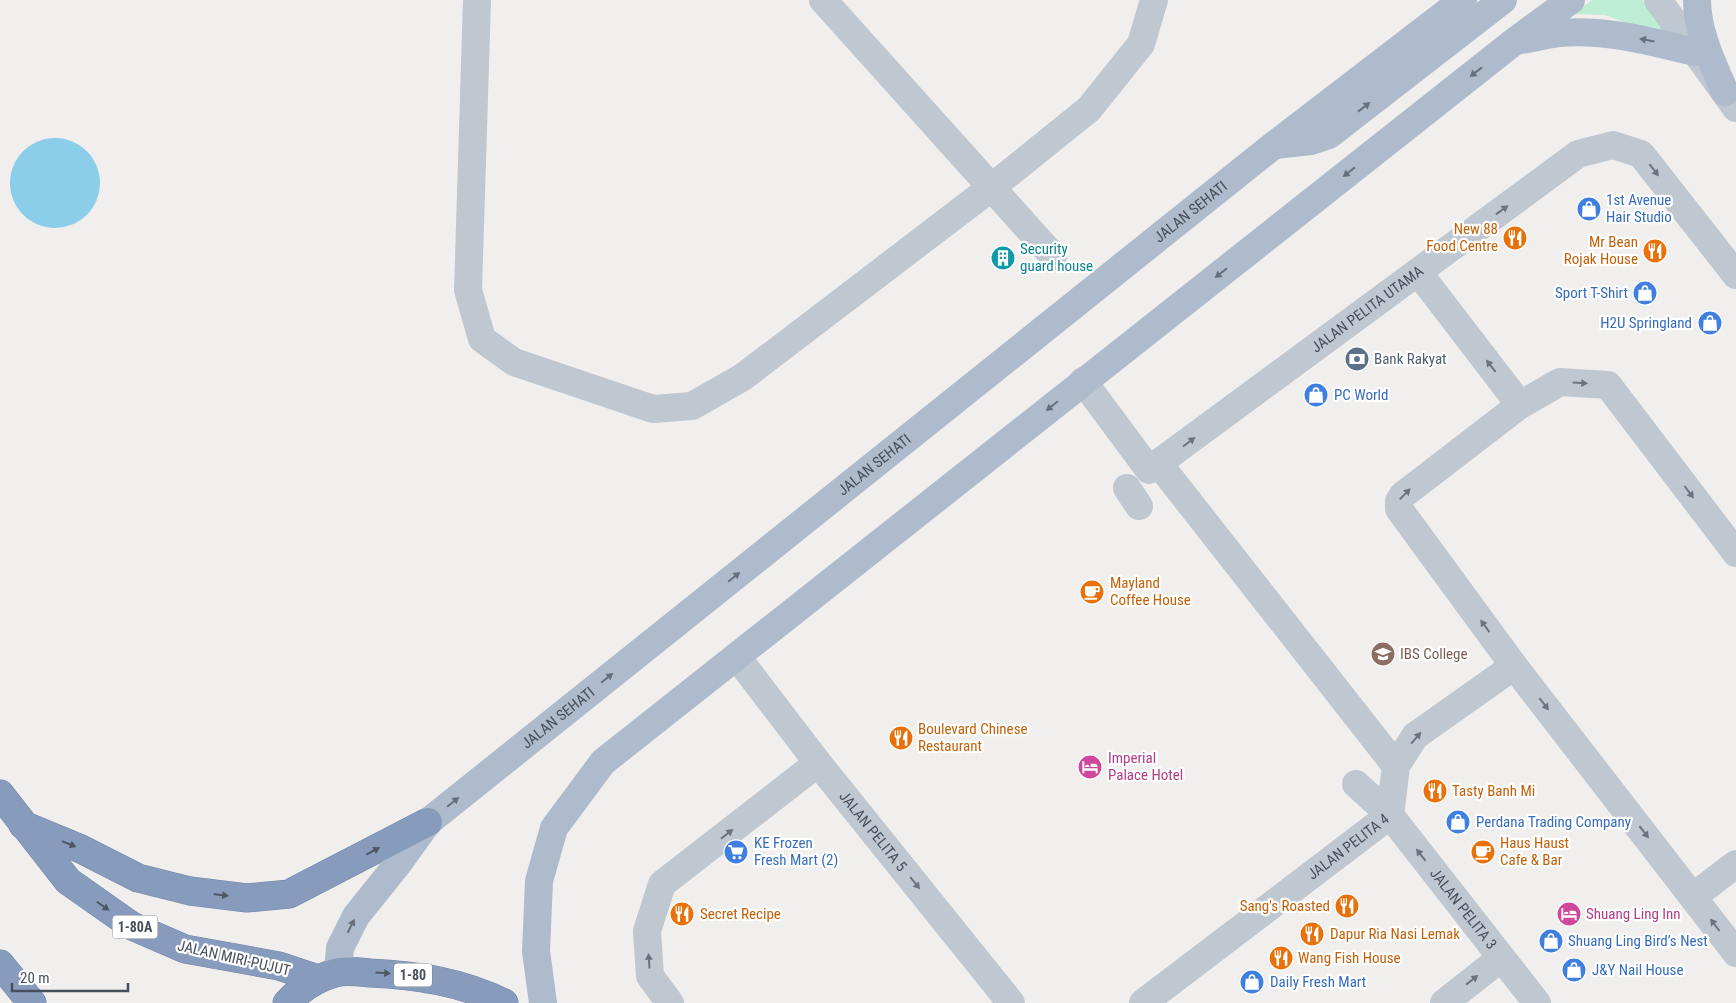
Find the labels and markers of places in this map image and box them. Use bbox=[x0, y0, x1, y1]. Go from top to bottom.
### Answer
place label: 1st Avenue Hair Studio bbox=[1606, 191, 1672, 226]
shop icon: 1st Avenue Hair Studio bbox=[1576, 196, 1602, 222]
place label: New 88 Food Centre bbox=[1426, 220, 1498, 255]
restaurant icon: New 88 Food Centre bbox=[1502, 225, 1528, 251]
place label: Mr Bean Rojak House bbox=[1564, 233, 1638, 268]
restaurant icon: Mr Bean Rojak House bbox=[1642, 238, 1668, 264]
place label: Security guard house bbox=[1020, 240, 1093, 275]
building icon: Security guard house bbox=[990, 245, 1016, 271]
shop icon: Sport T-Shirt bbox=[1632, 280, 1658, 306]
place label: Sport T-Shirt bbox=[1555, 284, 1628, 302]
shop icon: H2U Springland bbox=[1697, 310, 1723, 336]
place label: H2U Springland bbox=[1600, 314, 1692, 332]
bank icon: Bank Rakyat bbox=[1344, 346, 1370, 372]
place label: Bank Rakyat bbox=[1374, 350, 1447, 368]
shop icon: PC World bbox=[1303, 382, 1329, 408]
place label: PC World bbox=[1334, 386, 1388, 404]
place label: Mayland Coffee House bbox=[1110, 574, 1191, 609]
cafe icon: Mayland Coffee House bbox=[1079, 579, 1105, 605]
school or university icon: IBS College bbox=[1370, 641, 1396, 667]
place label: IBS College bbox=[1400, 645, 1468, 663]
place label: Boulevard Chinese Restaurant bbox=[918, 720, 1028, 755]
restaurant icon: Boulevard Chinese Restaurant bbox=[888, 725, 914, 751]
place label: Imperial Palace Hotel bbox=[1108, 749, 1183, 784]
hotel icon: Imperial Palace Hotel bbox=[1077, 754, 1103, 780]
restaurant icon: Tasty Banh Mi bbox=[1422, 778, 1448, 804]
place label: Tasty Banh Mi bbox=[1452, 782, 1535, 800]
shop icon: Perdana Trading Company bbox=[1445, 809, 1471, 835]
place label: Perdana Trading Company bbox=[1476, 813, 1631, 831]
place label: KE Frozen Fresh Mart (2) bbox=[754, 834, 838, 869]
place label: Haus Haust Cafe & Bar bbox=[1500, 834, 1569, 869]
supermarket icon: KE Frozen Fresh Mart (2) bbox=[723, 839, 749, 865]
cafe icon: Haus Haust Cafe & Bar bbox=[1470, 839, 1496, 865]
restaurant icon: Sang's Roasted bbox=[1334, 893, 1360, 919]
place label: Sang's Roasted bbox=[1240, 897, 1330, 915]
restaurant icon: Secret Recipe bbox=[669, 901, 695, 927]
hotel icon: Shuang Ling Inn bbox=[1556, 901, 1582, 927]
place label: Secret Recipe bbox=[700, 905, 781, 923]
place label: Shuang Ling Inn bbox=[1586, 905, 1681, 923]
restaurant icon: Dapur Ria Nasi Lemak bbox=[1299, 921, 1325, 947]
place label: Dapur Ria Nasi Lemak bbox=[1330, 925, 1460, 943]
shop icon: Shuang Ling Bird’s Nest bbox=[1538, 928, 1564, 954]
place label: Shuang Ling Bird’s Nest bbox=[1568, 932, 1708, 950]
restaurant icon: Wang Fish House bbox=[1268, 945, 1294, 971]
place label: Wang Fish House bbox=[1298, 949, 1401, 967]
shop icon: J&Y Nail House bbox=[1561, 957, 1587, 983]
place label: J&Y Nail House bbox=[1592, 961, 1684, 979]
shop icon: Daily Fresh Mart bbox=[1239, 969, 1265, 995]
place label: Daily Fresh Mart bbox=[1270, 973, 1366, 991]

